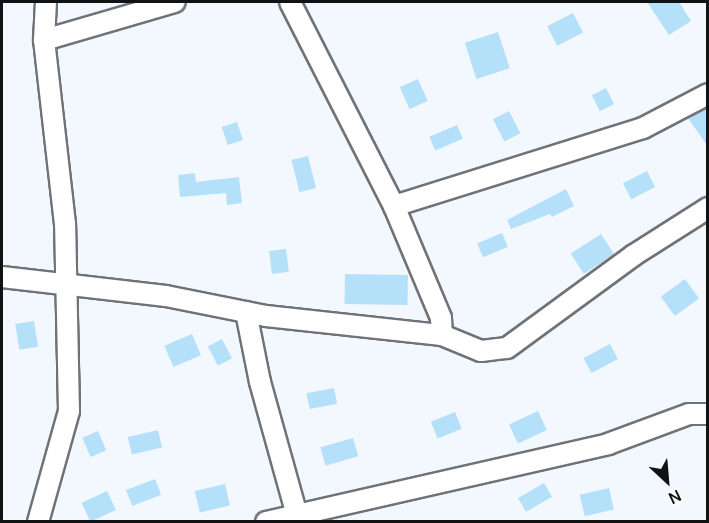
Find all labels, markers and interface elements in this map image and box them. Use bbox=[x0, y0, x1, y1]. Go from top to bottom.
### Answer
north arrow bbox=[637, 451, 697, 511]
text: N bbox=[665, 485, 685, 510]

